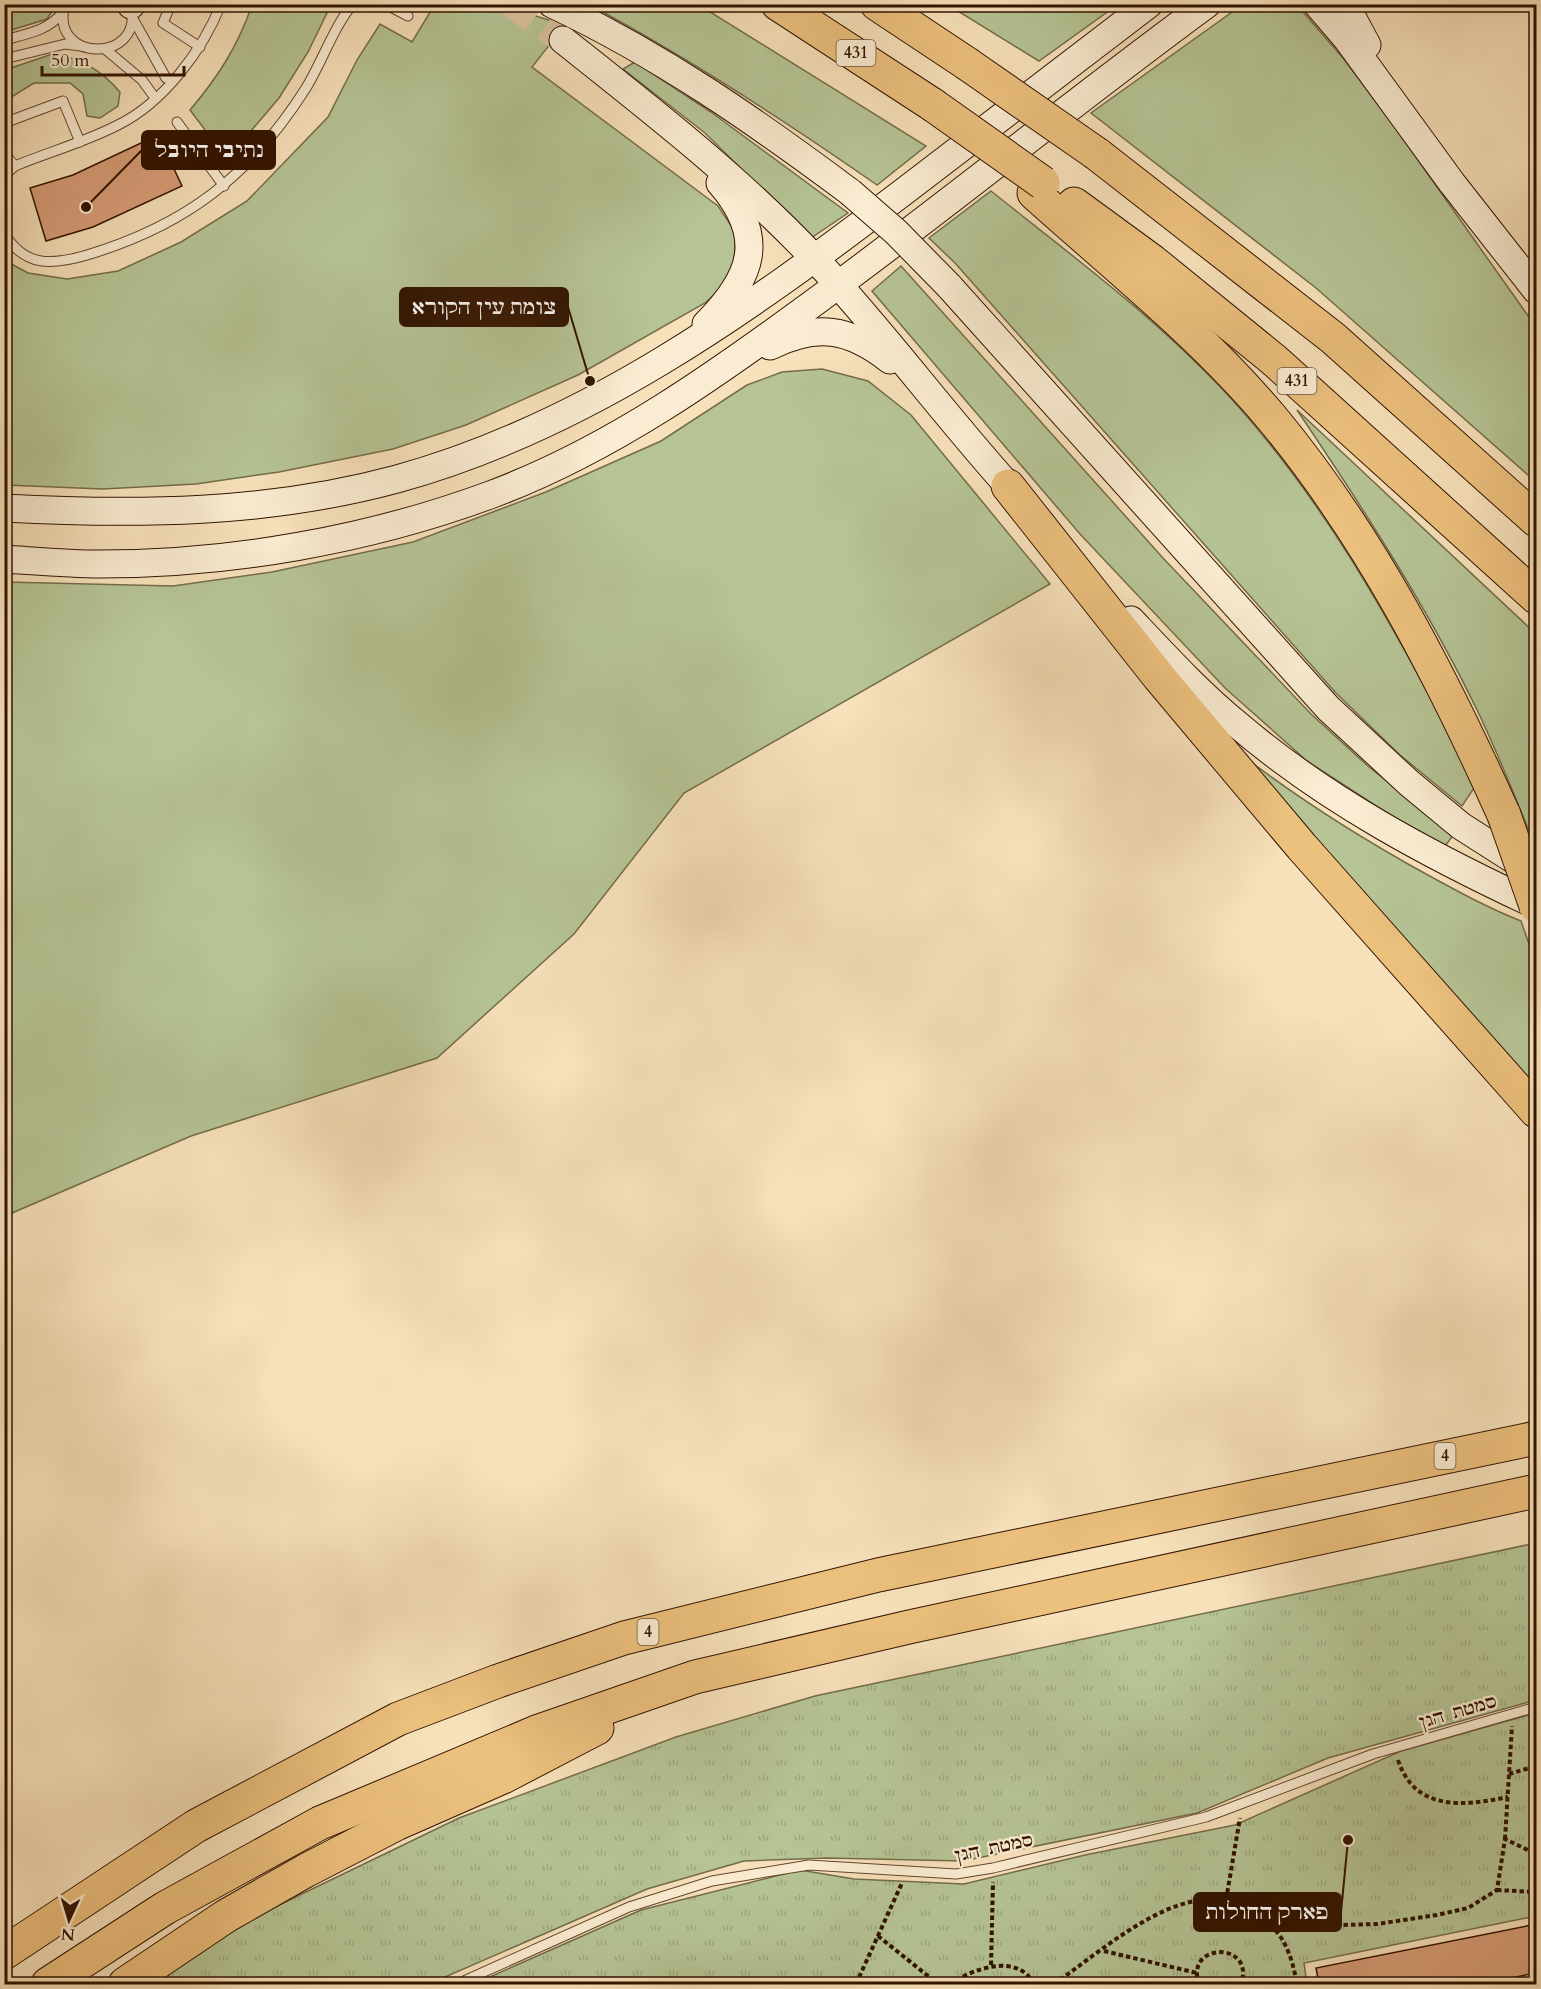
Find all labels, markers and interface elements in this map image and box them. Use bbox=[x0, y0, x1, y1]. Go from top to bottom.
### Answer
scale bar bbox=[42, 39, 184, 77]
road number: 431 bbox=[836, 40, 876, 66]
text: 50 m bbox=[51, 48, 90, 73]
callout: נתיבי היובל bbox=[142, 131, 275, 169]
text: נתיבי היובל bbox=[155, 137, 263, 164]
callout: צומת עין הקורא bbox=[400, 288, 568, 326]
text: צומת עין הקורא bbox=[412, 294, 556, 321]
road number: 431 bbox=[1278, 368, 1316, 394]
road number: 4 bbox=[1434, 1443, 1456, 1469]
road number: 4 bbox=[638, 1619, 658, 1645]
street label: סמטת הגן bbox=[1416, 1689, 1500, 1735]
street label: סמטת הגן bbox=[952, 1827, 1036, 1869]
north arrow bbox=[39, 1890, 99, 1950]
callout: פארק החולות bbox=[1194, 1893, 1341, 1931]
text: פארק החולות bbox=[1206, 1899, 1328, 1926]
text: N bbox=[60, 1923, 76, 1945]

